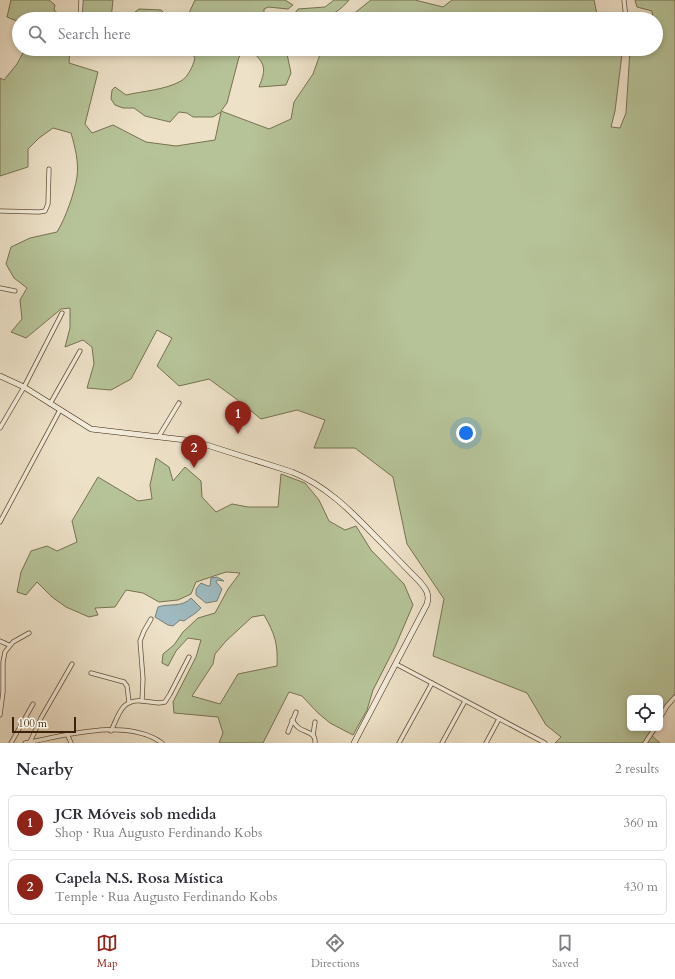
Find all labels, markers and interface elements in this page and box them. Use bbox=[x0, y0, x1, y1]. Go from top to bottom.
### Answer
search box bbox=[12, 12, 663, 56]
icon: search bbox=[26, 23, 48, 45]
text: Search here bbox=[58, 24, 131, 44]
pin: 1 bbox=[225, 401, 251, 434]
your location bbox=[456, 423, 476, 443]
pin: 2 bbox=[181, 435, 207, 468]
map controls bbox=[627, 695, 663, 731]
button: locate bbox=[627, 695, 663, 731]
scale bar bbox=[12, 715, 76, 734]
text: 100 m bbox=[18, 716, 47, 731]
text: Nearby bbox=[16, 758, 73, 781]
text: 2 results bbox=[615, 760, 659, 778]
text: JCR Móveis sob medida bbox=[55, 804, 217, 824]
text: 1 bbox=[27, 814, 33, 832]
text: 360 m bbox=[624, 814, 658, 832]
text: Shop · Rua Augusto Ferdinando Kobs bbox=[55, 824, 262, 842]
text: Capela N.S. Rosa Mística bbox=[55, 868, 224, 888]
text: 2 bbox=[27, 878, 33, 896]
text: 430 m bbox=[624, 878, 658, 896]
text: Temple · Rua Augusto Ferdinando Kobs bbox=[55, 888, 277, 906]
tab: Map bbox=[96, 932, 118, 971]
tab: Directions bbox=[311, 932, 359, 971]
tab: Saved bbox=[552, 932, 579, 971]

